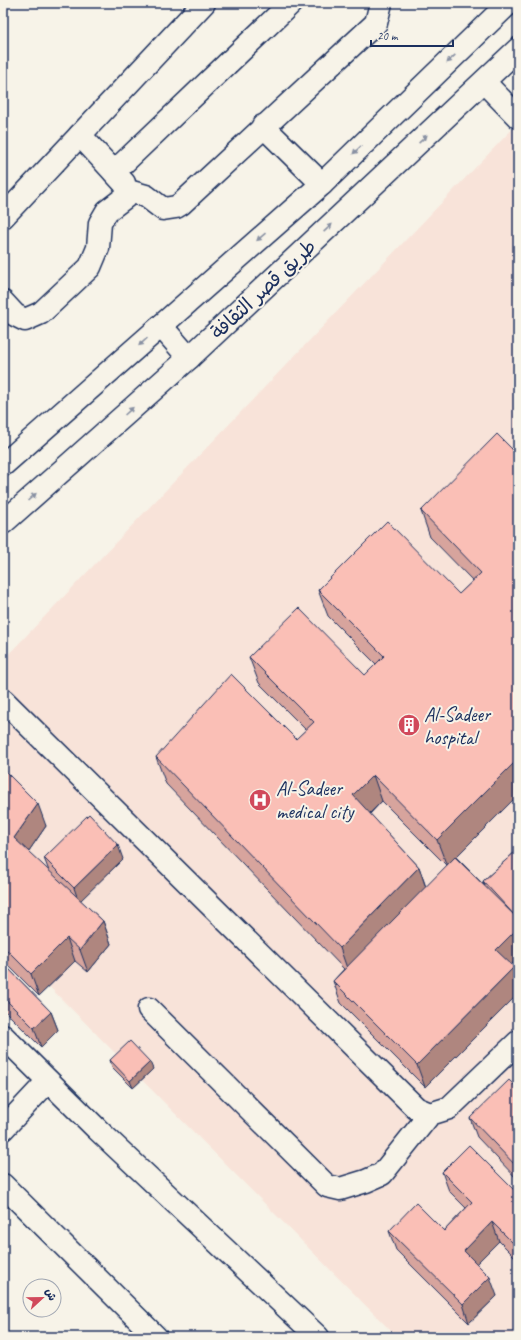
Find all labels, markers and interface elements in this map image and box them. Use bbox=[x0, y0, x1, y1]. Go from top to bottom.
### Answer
scale bar bbox=[371, 22, 453, 48]
text: 20 m bbox=[377, 28, 399, 44]
one-way arrow bbox=[446, 54, 455, 63]
one-way arrow bbox=[418, 134, 428, 144]
one-way arrow bbox=[352, 145, 362, 154]
one-way arrow bbox=[323, 223, 333, 233]
one-way arrow bbox=[256, 233, 266, 242]
street label: طريق قصر الثقافة bbox=[205, 234, 321, 345]
one-way arrow bbox=[137, 337, 148, 346]
one-way arrow bbox=[124, 406, 135, 415]
one-way arrow bbox=[27, 492, 37, 501]
place label: Al-Sadeer hospital bbox=[424, 702, 492, 750]
building icon: Al-Sadeer hospital bbox=[396, 712, 422, 738]
place label: Al-Sadeer medical city bbox=[276, 776, 356, 824]
hospital icon: Al-Sadeer medical city bbox=[247, 787, 273, 813]
north arrow bbox=[22, 1278, 62, 1318]
text: ش bbox=[43, 1286, 60, 1302]

